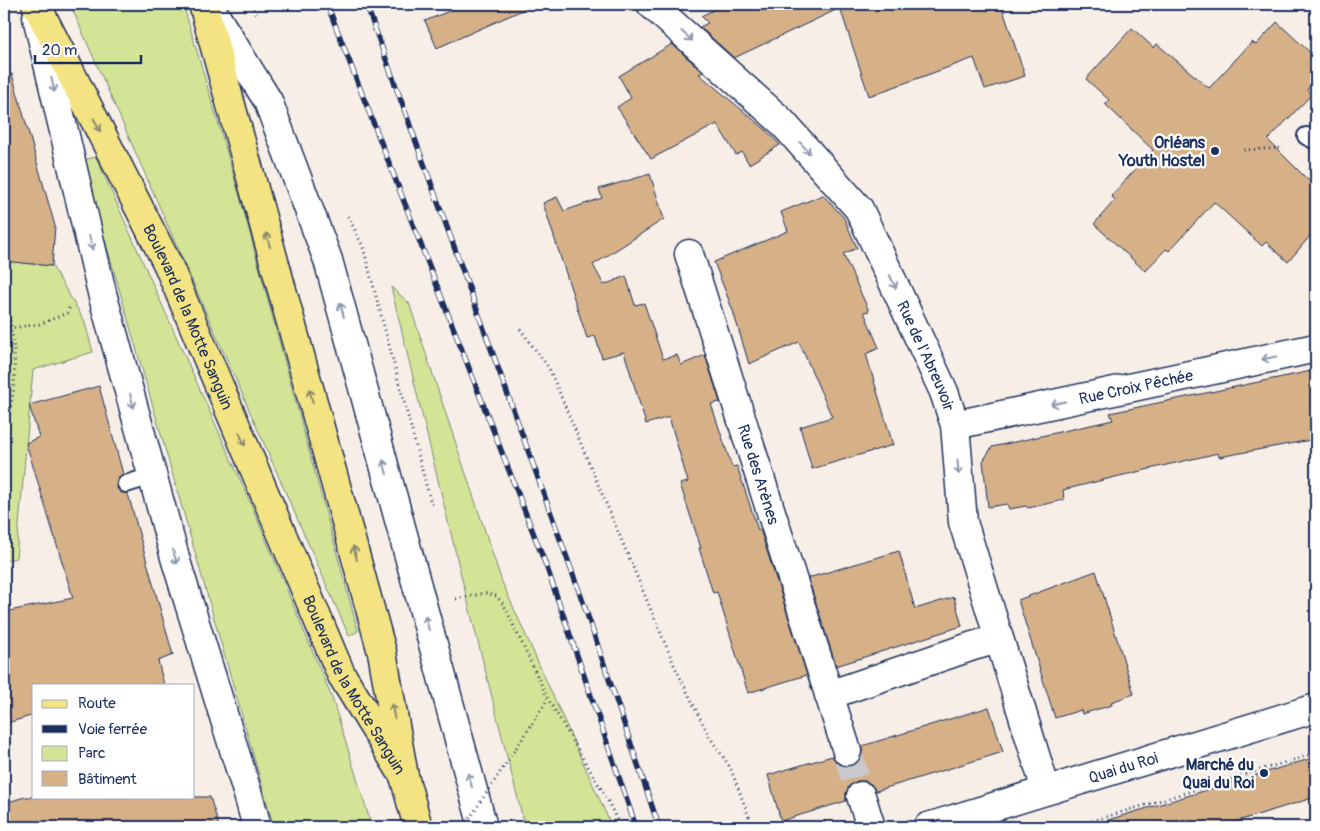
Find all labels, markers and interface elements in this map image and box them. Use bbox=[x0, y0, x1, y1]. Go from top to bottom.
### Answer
one-way arrow bbox=[680, 30, 693, 41]
scale bar bbox=[35, 32, 141, 64]
text: 20 m bbox=[42, 41, 77, 60]
one-way arrow bbox=[49, 77, 58, 93]
one-way arrow bbox=[93, 117, 103, 132]
place label: Orléans Youth Hostel bbox=[1118, 133, 1206, 171]
one-way arrow bbox=[799, 141, 811, 154]
marker: Orléans Youth Hostel bbox=[1209, 145, 1221, 157]
street label: Boulevard de la Motte Sanguin bbox=[138, 221, 237, 413]
one-way arrow bbox=[263, 232, 272, 248]
one-way arrow bbox=[87, 235, 96, 251]
one-way arrow bbox=[888, 275, 898, 290]
street label: Rue de l'Abreuvoir bbox=[892, 298, 959, 414]
one-way arrow bbox=[337, 302, 346, 318]
one-way arrow bbox=[1261, 354, 1277, 363]
street label: Rue Croix Pêchée bbox=[1077, 365, 1195, 409]
one-way arrow bbox=[306, 389, 316, 405]
one-way arrow bbox=[127, 392, 137, 408]
one-way arrow bbox=[1051, 399, 1067, 408]
street label: Rue des Arènes bbox=[733, 422, 783, 527]
one-way arrow bbox=[238, 431, 247, 446]
one-way arrow bbox=[954, 458, 963, 474]
one-way arrow bbox=[379, 459, 389, 475]
one-way arrow bbox=[349, 545, 359, 561]
one-way arrow bbox=[170, 549, 180, 565]
street label: Boulevard de la Motte Sanguin bbox=[298, 592, 409, 778]
one-way arrow bbox=[422, 616, 431, 632]
legend bbox=[32, 684, 195, 798]
text: Route bbox=[78, 694, 116, 713]
one-way arrow bbox=[387, 703, 397, 719]
text: Voie ferrée bbox=[78, 720, 148, 739]
text: Parc bbox=[78, 744, 106, 763]
street label: Quai du Roi bbox=[1086, 748, 1161, 788]
place label: Marché du Quai du Roi bbox=[1182, 755, 1254, 793]
marker: Marché du Quai du Roi bbox=[1258, 767, 1270, 779]
text: Bâtiment bbox=[78, 770, 138, 789]
one-way arrow bbox=[465, 773, 474, 789]

